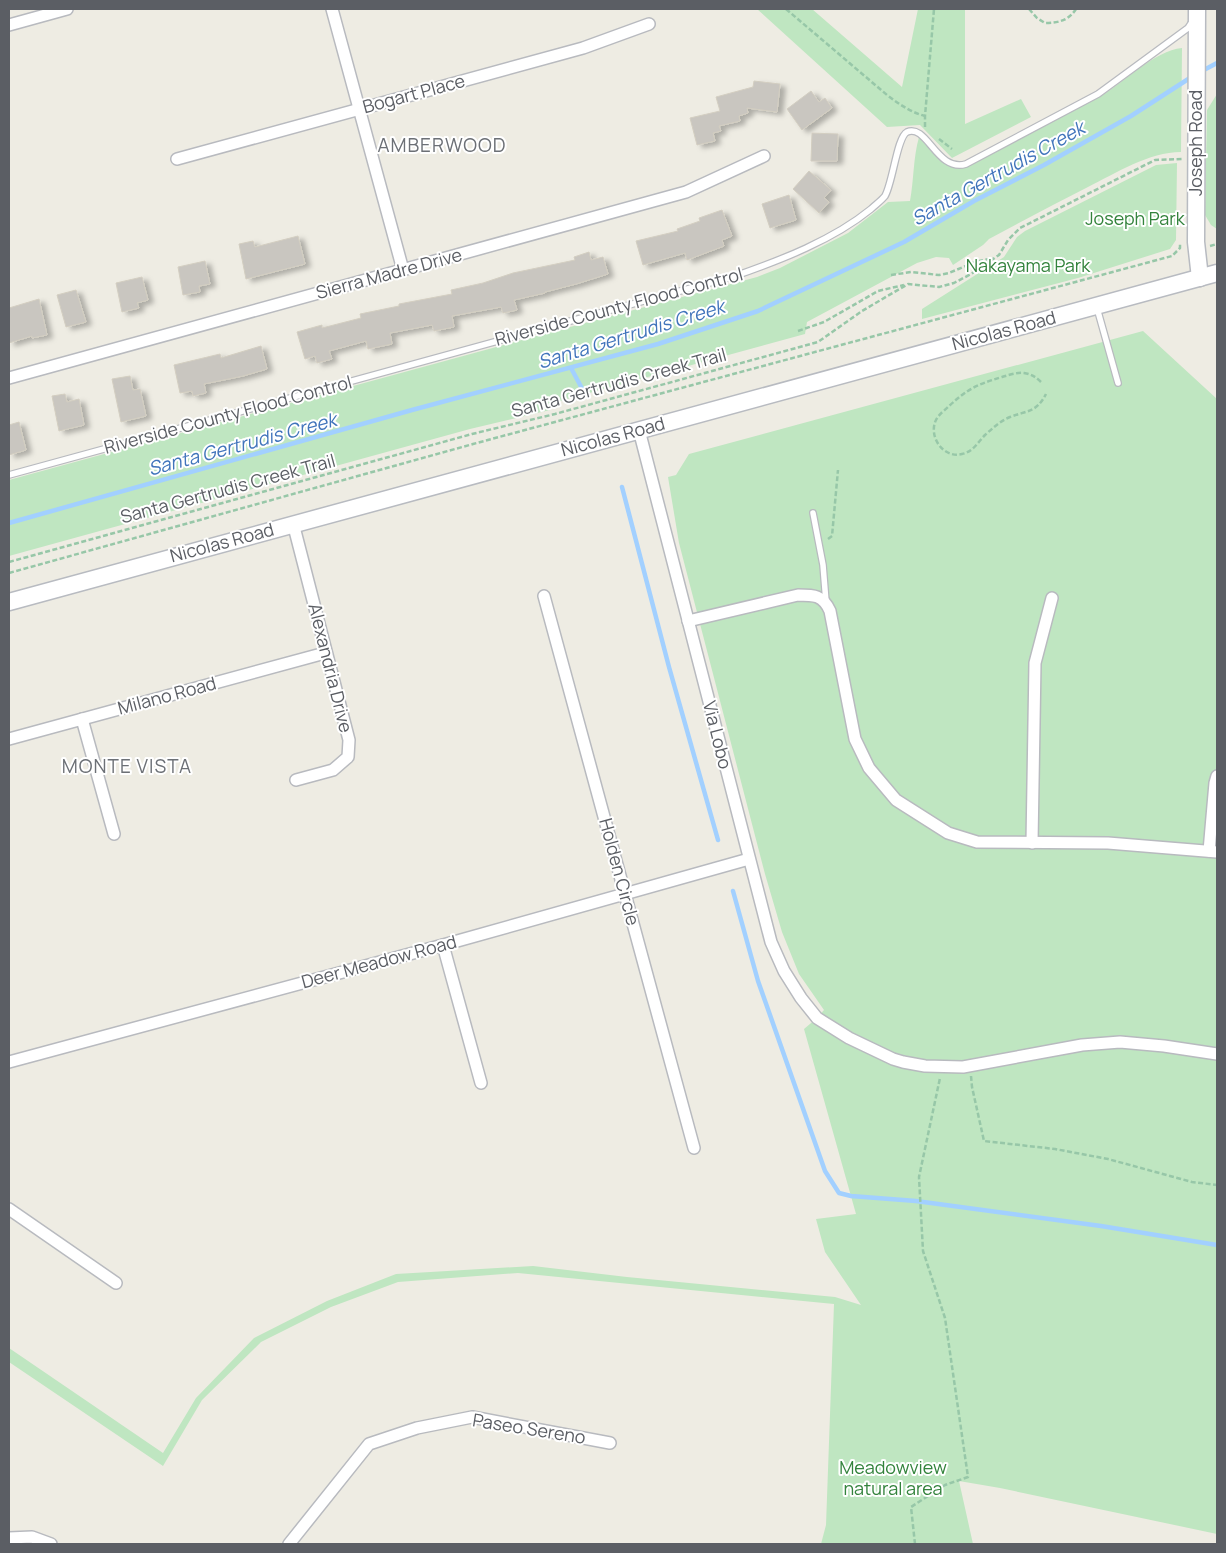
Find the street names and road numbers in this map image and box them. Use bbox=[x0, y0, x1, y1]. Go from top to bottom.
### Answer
street label: Bogart Place bbox=[360, 68, 468, 118]
street label: Joseph Road bbox=[1183, 90, 1207, 196]
street label: Sierra Madre Drive bbox=[313, 242, 464, 304]
street label: Riverside County Flood Control bbox=[492, 261, 745, 351]
street label: Nicolas Road bbox=[949, 305, 1058, 355]
street label: Santa Gertrudis Creek Trail bbox=[509, 342, 729, 422]
street label: Riverside County Flood Control bbox=[101, 369, 354, 459]
street label: Nicolas Road bbox=[558, 411, 667, 461]
street label: Santa Gertrudis Creek Trail bbox=[118, 448, 338, 528]
street label: Nicolas Road bbox=[167, 517, 276, 567]
street label: Alexandria Drive bbox=[303, 601, 359, 735]
street label: Milano Road bbox=[115, 670, 219, 720]
street label: Via Lobo bbox=[698, 698, 738, 771]
street label: Holden Circle bbox=[594, 815, 646, 928]
street label: Deer Meadow Road bbox=[298, 929, 459, 993]
street label: Paseo Sereno bbox=[471, 1407, 587, 1449]

